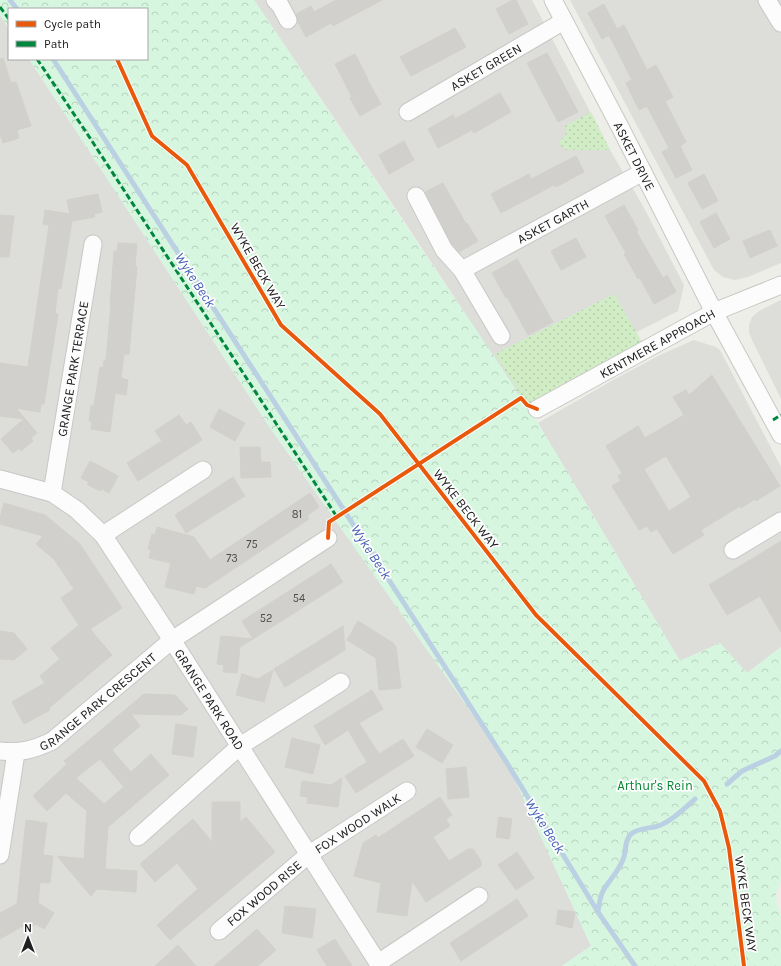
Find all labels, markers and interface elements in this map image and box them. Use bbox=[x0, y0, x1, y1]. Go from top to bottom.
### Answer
legend bbox=[8, 8, 148, 60]
text: Cycle path bbox=[44, 17, 101, 31]
text: Path bbox=[44, 37, 69, 51]
street label: ASKET GREEN bbox=[447, 40, 524, 93]
street label: ASKET DRIVE bbox=[611, 119, 658, 193]
street label: ASKET GARTH bbox=[514, 195, 591, 246]
street label: WYKE BECK WAY bbox=[227, 220, 289, 312]
water label: Wyke Beck bbox=[171, 249, 219, 311]
street label: GRANGE PARK TERRACE bbox=[54, 300, 91, 438]
street label: KENTMERE APPROACH bbox=[597, 305, 718, 381]
street label: WYKE BECK WAY bbox=[430, 466, 502, 552]
house number: 81 bbox=[292, 508, 302, 521]
water label: Wyke Beck bbox=[347, 521, 395, 583]
house number: 75 bbox=[246, 538, 258, 551]
house number: 73 bbox=[226, 552, 238, 565]
house number: 54 bbox=[293, 592, 305, 605]
house number: 52 bbox=[260, 612, 272, 625]
street label: GRANGE PARK ROAD bbox=[172, 646, 248, 753]
street label: GRANGE PARK CRESCENT bbox=[37, 649, 159, 753]
park label: Arthur's Rein bbox=[617, 778, 693, 793]
street label: FOX WOOD WALK bbox=[312, 790, 403, 856]
water label: Wyke Beck bbox=[521, 795, 569, 857]
street label: WYKE BECK WAY bbox=[732, 855, 760, 953]
street label: FOX WOOD RISE bbox=[223, 857, 304, 929]
north arrow bbox=[8, 918, 48, 958]
text: N bbox=[24, 922, 32, 935]

